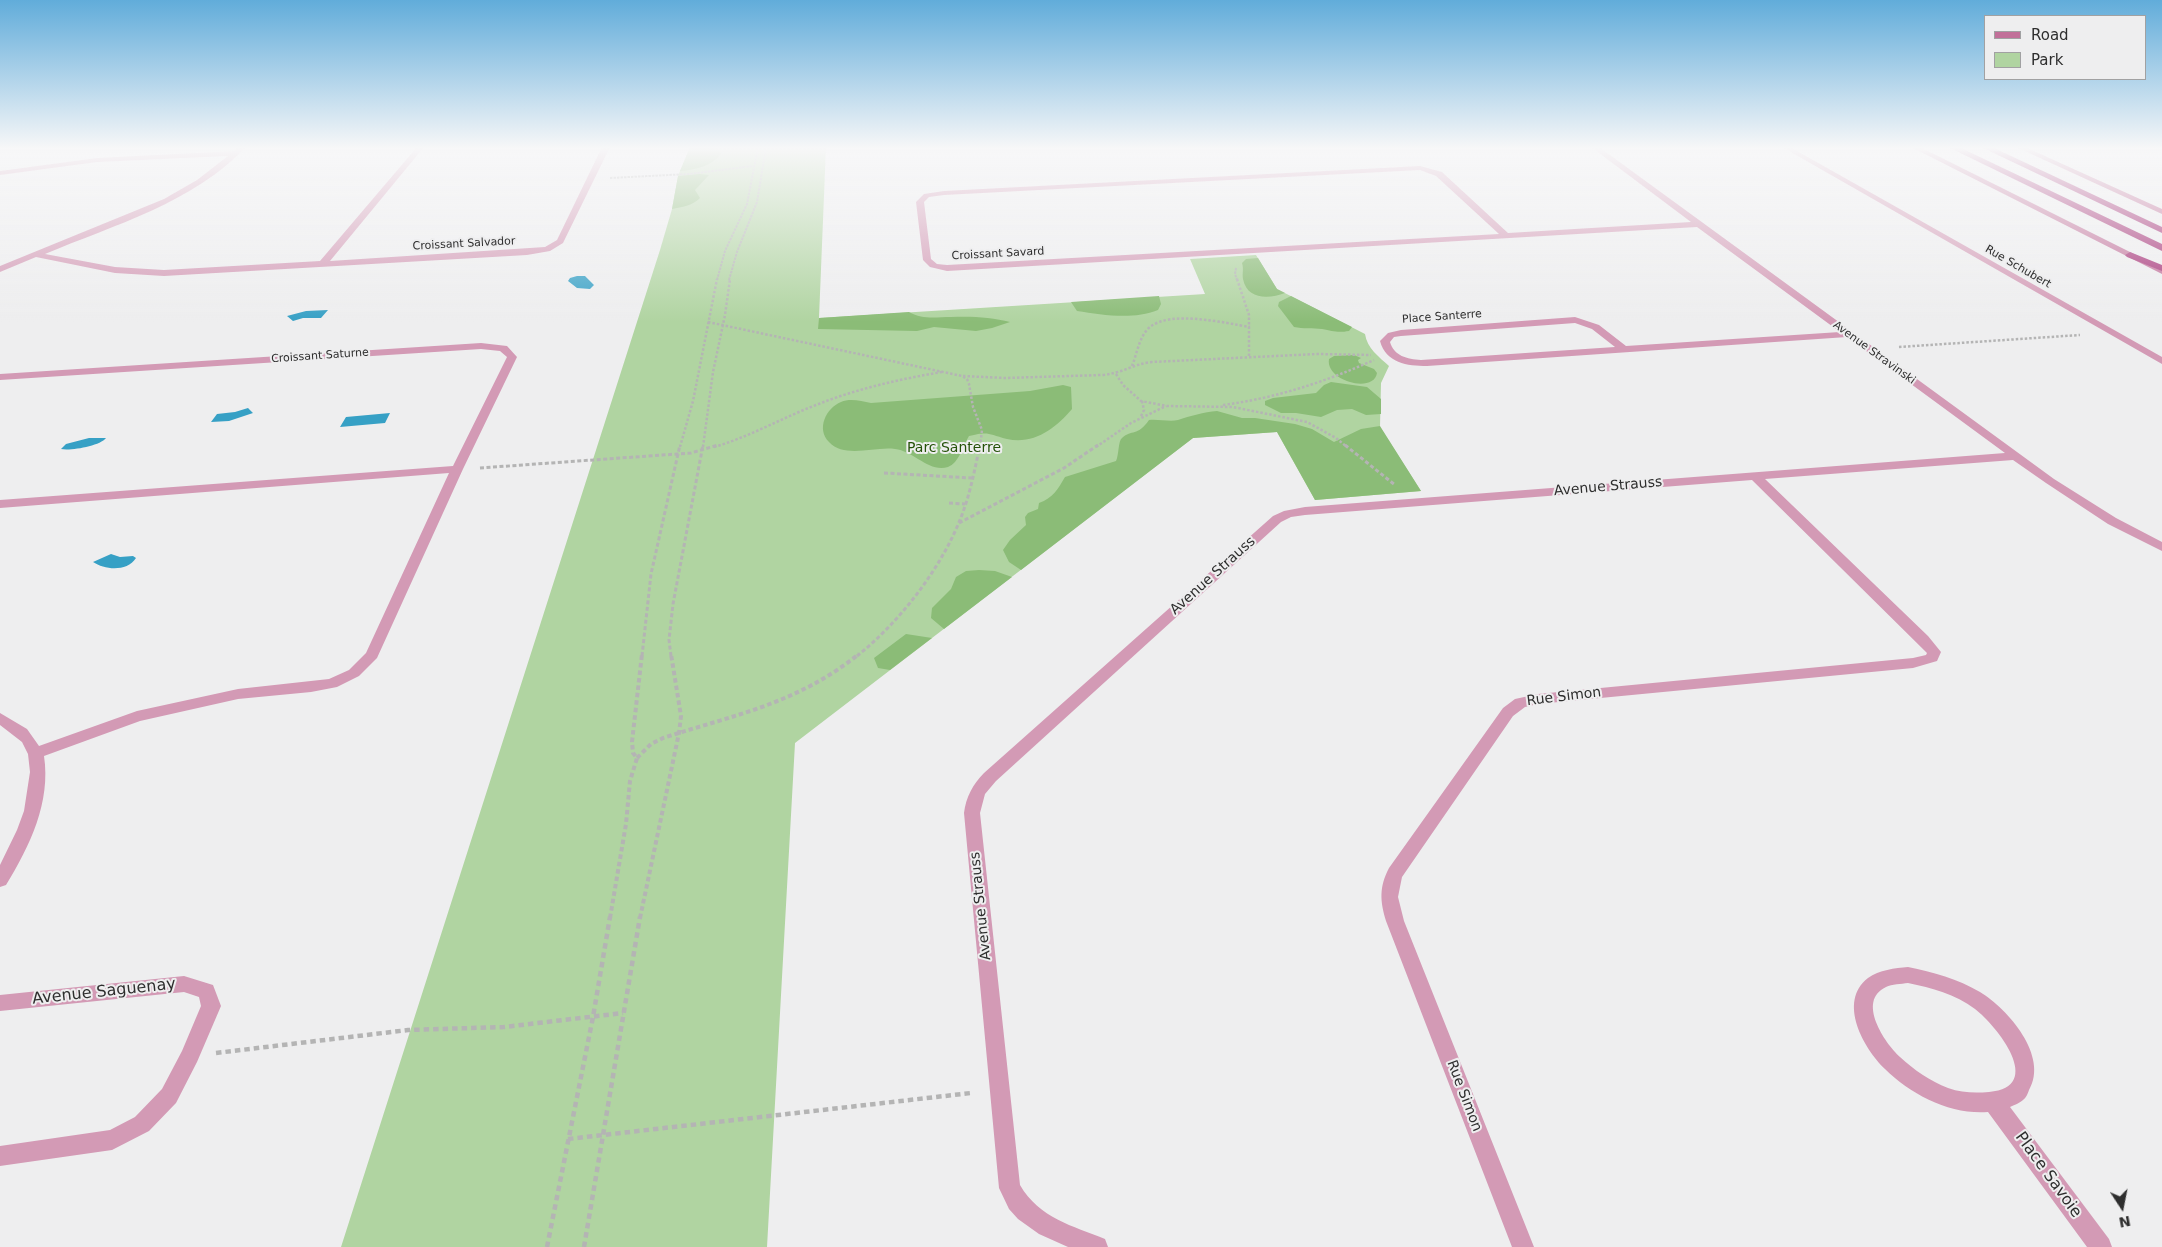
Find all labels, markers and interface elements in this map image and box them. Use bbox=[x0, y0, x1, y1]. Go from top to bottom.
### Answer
legend bbox=[1984, 15, 2147, 80]
text: Road bbox=[2031, 26, 2069, 44]
text: Park bbox=[2031, 51, 2063, 69]
street label: Croissant Salvador bbox=[412, 235, 516, 253]
street label: Rue Schubert bbox=[1983, 243, 2053, 291]
street label: Croissant Savard bbox=[951, 245, 1045, 263]
street label: Place Santerre bbox=[1402, 308, 1482, 326]
street label: Avenue Stravinski bbox=[1830, 319, 1918, 387]
street label: Croissant Saturne bbox=[271, 346, 369, 366]
park label: Parc Santerre bbox=[907, 440, 1001, 456]
street label: Avenue Strauss bbox=[1553, 474, 1663, 500]
street label: Avenue Strauss bbox=[1167, 533, 1259, 619]
street label: Rue Simon bbox=[1526, 684, 1602, 710]
street label: Avenue Strauss bbox=[967, 851, 995, 961]
street label: Avenue Saguenay bbox=[31, 975, 177, 1009]
street label: Rue Simon bbox=[1443, 1058, 1485, 1134]
street label: Place Savoie bbox=[2011, 1128, 2085, 1222]
north arrow bbox=[2097, 1182, 2147, 1232]
text: N bbox=[2118, 1213, 2132, 1231]

